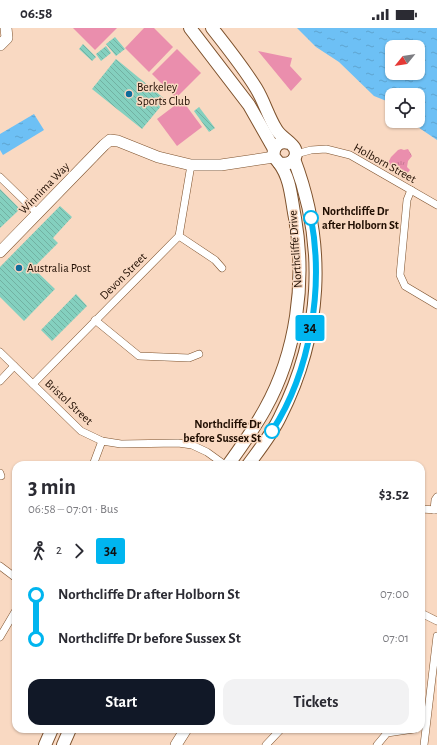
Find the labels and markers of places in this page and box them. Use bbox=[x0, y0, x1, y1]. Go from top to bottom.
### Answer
place label: Berkeley Sports Club bbox=[137, 81, 190, 107]
marker: Berkeley Sports Club bbox=[124, 89, 134, 99]
place label: Northcliffe Dr after Holborn St bbox=[322, 205, 399, 231]
marker: Northcliffe Dr after Holborn St bbox=[303, 210, 319, 226]
place label: Australia Post bbox=[27, 262, 91, 274]
marker: Australia Post bbox=[14, 263, 24, 273]
place label: Northcliffe Dr before Sussex St bbox=[183, 418, 262, 444]
marker: Northcliffe Dr before Sussex St bbox=[264, 423, 280, 439]

